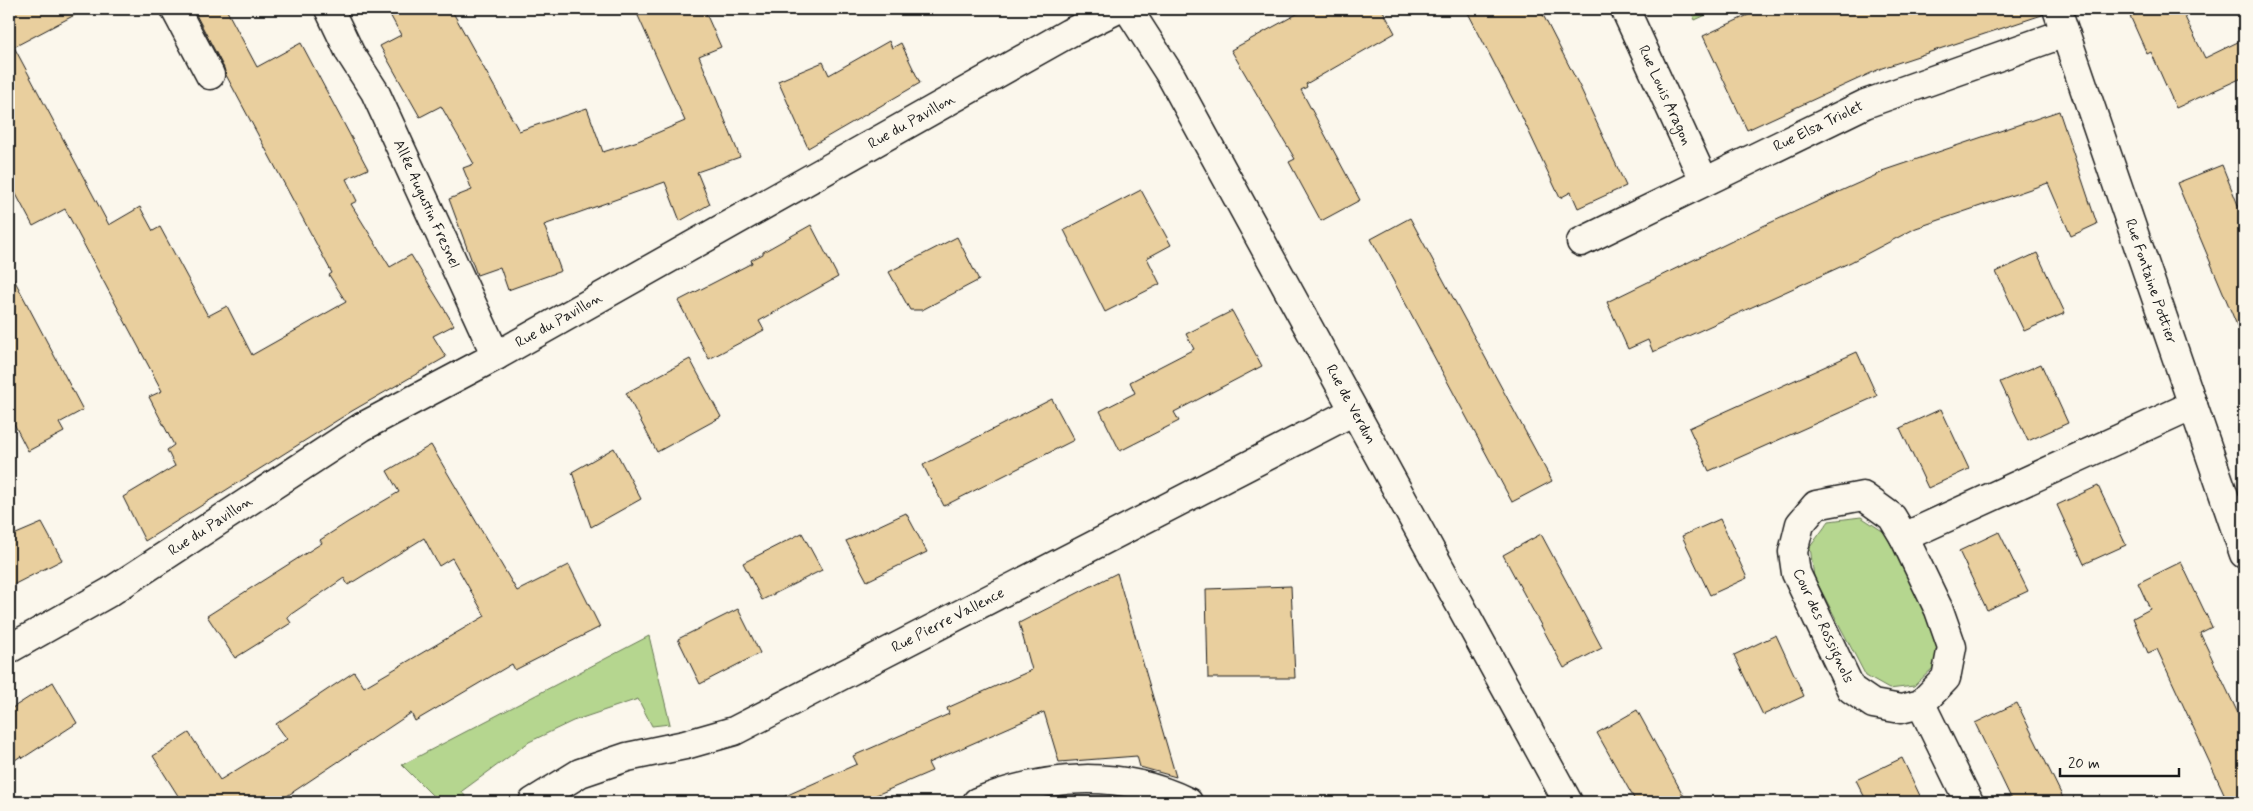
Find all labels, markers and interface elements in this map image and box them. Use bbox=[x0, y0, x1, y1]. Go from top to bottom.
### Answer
street label: Rue Louis Aragon bbox=[1633, 42, 1696, 149]
street label: Rue du Pavillon bbox=[865, 89, 959, 154]
street label: Rue Elsa Triolet bbox=[1770, 96, 1867, 157]
street label: Allée Augustin Fresnel bbox=[388, 136, 464, 271]
street label: Rue Fontaine Pottier bbox=[2120, 216, 2181, 347]
street label: Rue du Pavillon bbox=[512, 288, 606, 353]
street label: Rue de Verdun bbox=[1321, 361, 1381, 448]
street label: Rue du Pavillon bbox=[165, 491, 257, 561]
street label: Cour des Rossignols bbox=[1787, 565, 1858, 687]
street label: Rue Pierre Vallence bbox=[888, 583, 1008, 658]
scale bar bbox=[2060, 746, 2179, 778]
text: 20 m bbox=[2068, 754, 2100, 774]

